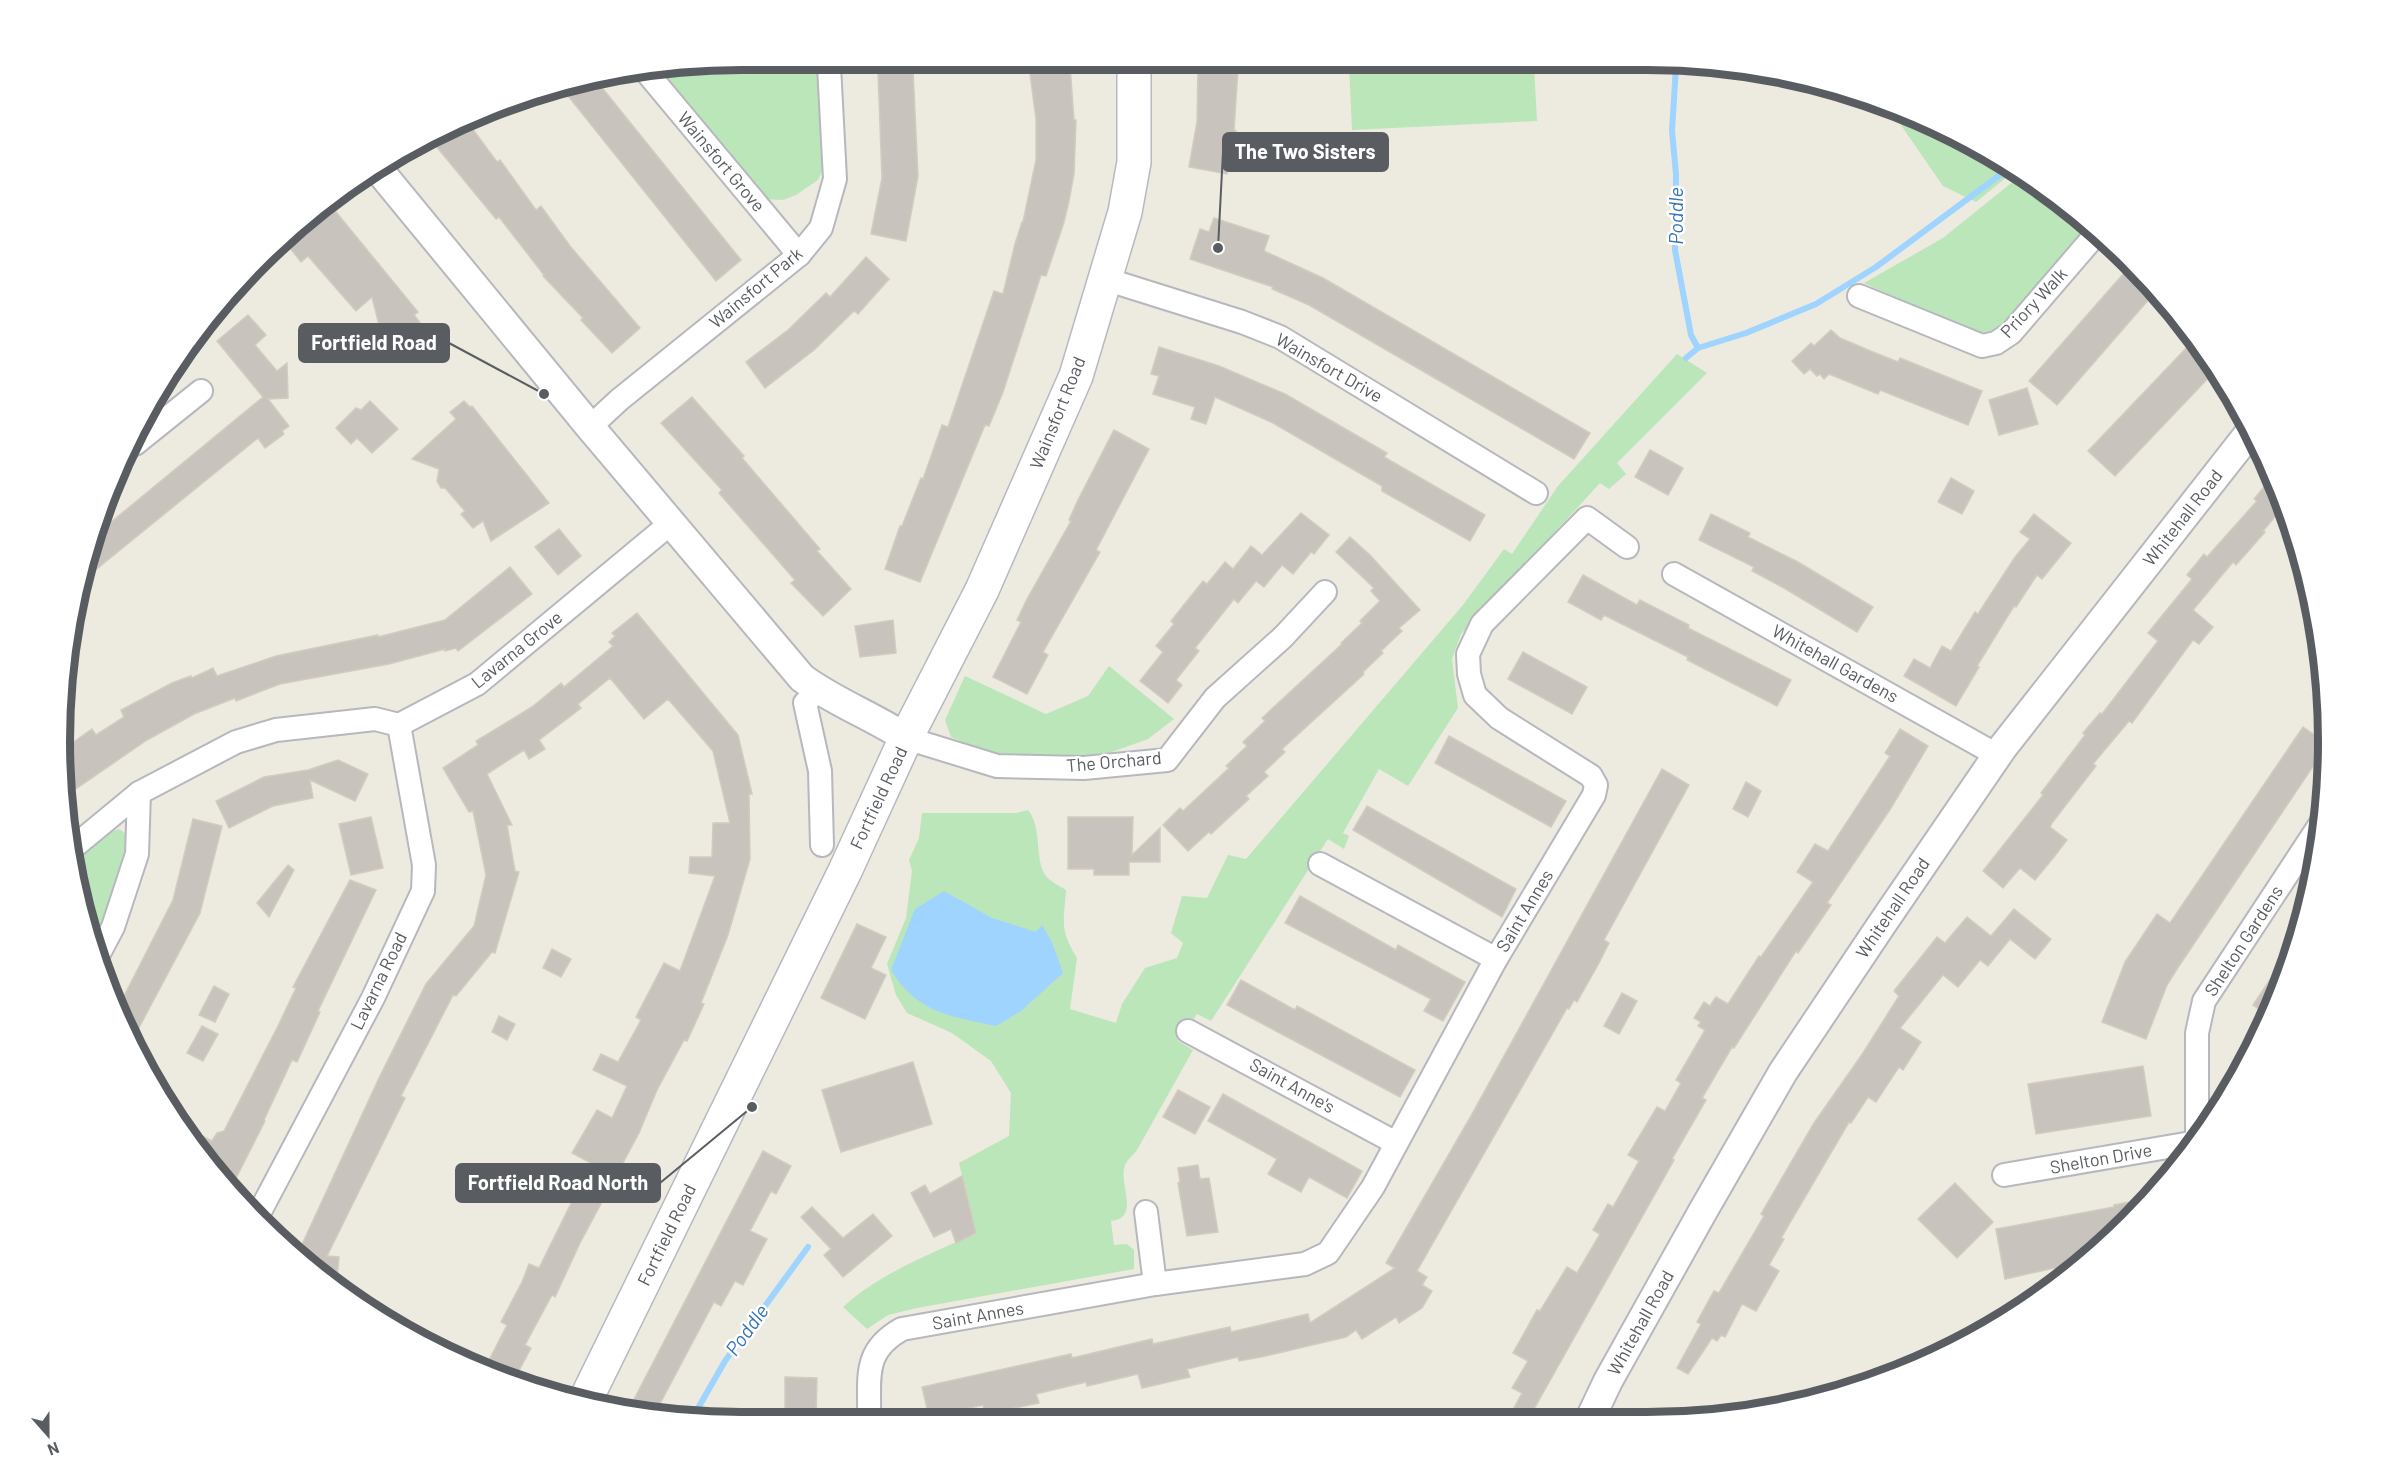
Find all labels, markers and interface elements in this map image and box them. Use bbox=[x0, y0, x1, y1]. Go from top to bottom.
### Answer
street label: Wainsfort Grove bbox=[673, 107, 770, 216]
callout: The Two Sisters bbox=[1223, 133, 1388, 171]
text: The Two Sisters bbox=[1234, 139, 1376, 163]
water label: Poddle bbox=[1663, 187, 1687, 245]
street label: Wainsfort Park bbox=[704, 242, 806, 333]
street label: Priory Walk bbox=[1995, 263, 2071, 342]
callout: Fortfield Road bbox=[299, 324, 449, 362]
street label: Wainsfort Drive bbox=[1272, 328, 1387, 407]
text: Fortfield Road bbox=[311, 330, 437, 354]
street label: Wainsfort Road bbox=[1025, 353, 1090, 472]
street label: Whitehall Road bbox=[2138, 465, 2227, 570]
street label: Lavarna Grove bbox=[466, 606, 566, 693]
street label: Whitehall Gardens bbox=[1768, 619, 1903, 707]
street label: Fortfield Road bbox=[845, 743, 911, 852]
street label: The Orchard bbox=[1066, 746, 1162, 776]
street label: Whitehall Road bbox=[1850, 853, 1934, 962]
street label: Saint Annes bbox=[1491, 865, 1557, 956]
street label: Shelton Gardens bbox=[2199, 881, 2287, 1000]
street label: Lavarna Road bbox=[345, 928, 411, 1033]
street label: Saint Anne's bbox=[1246, 1053, 1339, 1118]
street label: Shelton Drive bbox=[2048, 1138, 2154, 1178]
callout: Fortfield Road North bbox=[456, 1164, 660, 1202]
text: Fortfield Road North bbox=[468, 1170, 648, 1194]
street label: Fortfield Road bbox=[632, 1180, 700, 1289]
street label: Whitehall Road bbox=[1602, 1266, 1678, 1379]
street label: Saint Annes bbox=[930, 1296, 1025, 1334]
water label: Poddle bbox=[720, 1299, 773, 1360]
north arrow bbox=[18, 1405, 78, 1465]
text: N bbox=[45, 1439, 62, 1460]

